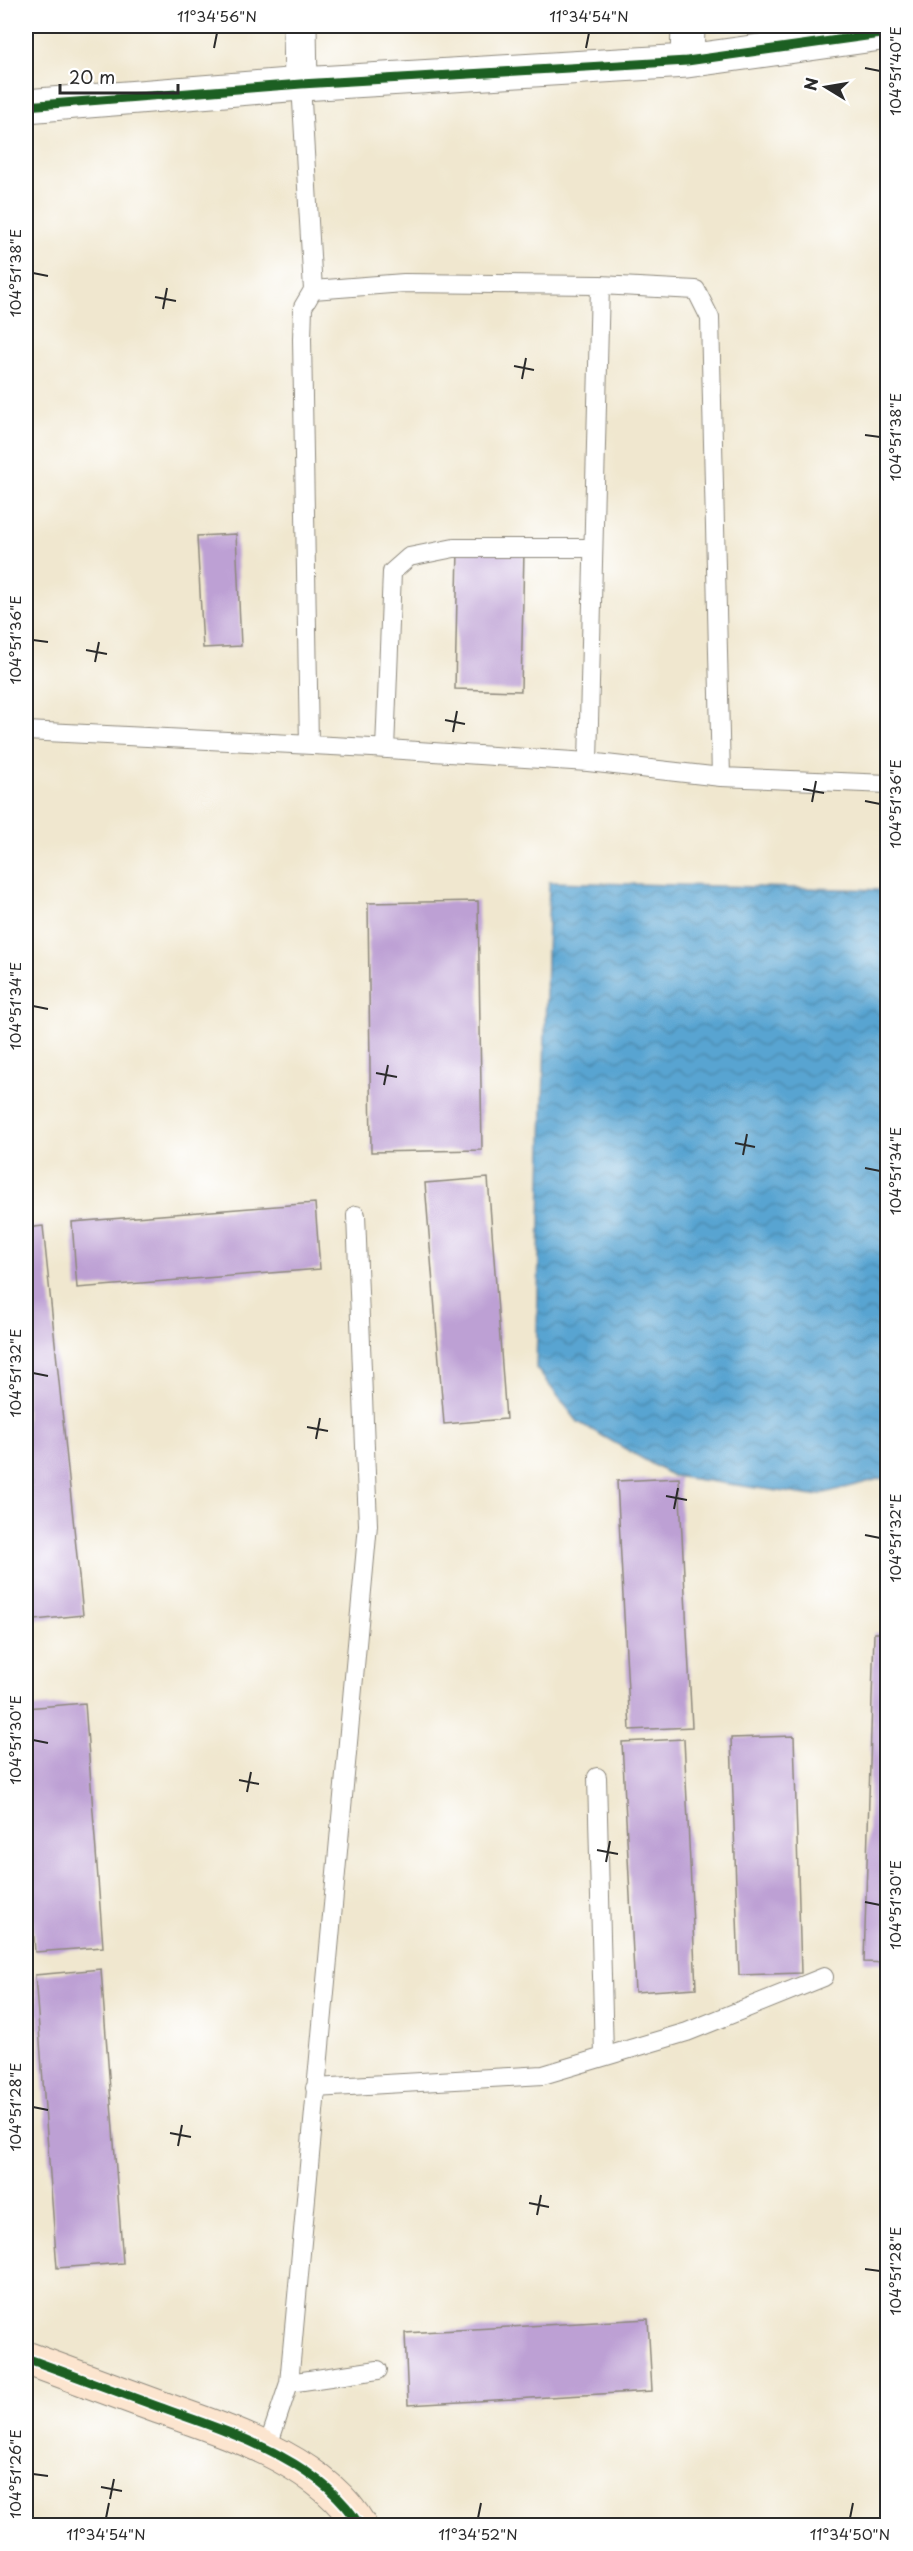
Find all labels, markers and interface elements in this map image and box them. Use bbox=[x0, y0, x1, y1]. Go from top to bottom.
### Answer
text: 11°34'56"N bbox=[177, 4, 257, 27]
text: 11°34'54"N bbox=[549, 4, 629, 27]
text: 104°51'40"E bbox=[883, 26, 906, 116]
scale bar bbox=[60, 57, 178, 95]
north arrow bbox=[796, 57, 856, 117]
text: 20 m bbox=[69, 63, 115, 90]
text: N bbox=[797, 75, 823, 92]
text: 104°51'38"E bbox=[3, 229, 26, 317]
text: 104°51'38"E bbox=[883, 393, 906, 481]
text: 104°51'36"E bbox=[3, 595, 26, 685]
text: 104°51'36"E bbox=[883, 759, 906, 849]
text: 104°51'34"E bbox=[3, 962, 26, 1050]
text: 104°51'34"E bbox=[883, 1127, 906, 1215]
text: 104°51'32"E bbox=[3, 1329, 26, 1417]
text: 104°51'32"E bbox=[883, 1494, 906, 1582]
text: 104°51'30"E bbox=[3, 1695, 26, 1785]
text: 104°51'30"E bbox=[883, 1860, 906, 1950]
text: 104°51'28"E bbox=[3, 2063, 26, 2151]
text: 104°51'28"E bbox=[883, 2227, 906, 2315]
text: 104°51'26"E bbox=[3, 2429, 26, 2519]
text: 11°34'54"N bbox=[66, 2522, 146, 2545]
text: 11°34'52"N bbox=[438, 2522, 518, 2545]
text: 11°34'50"N bbox=[810, 2522, 890, 2545]

